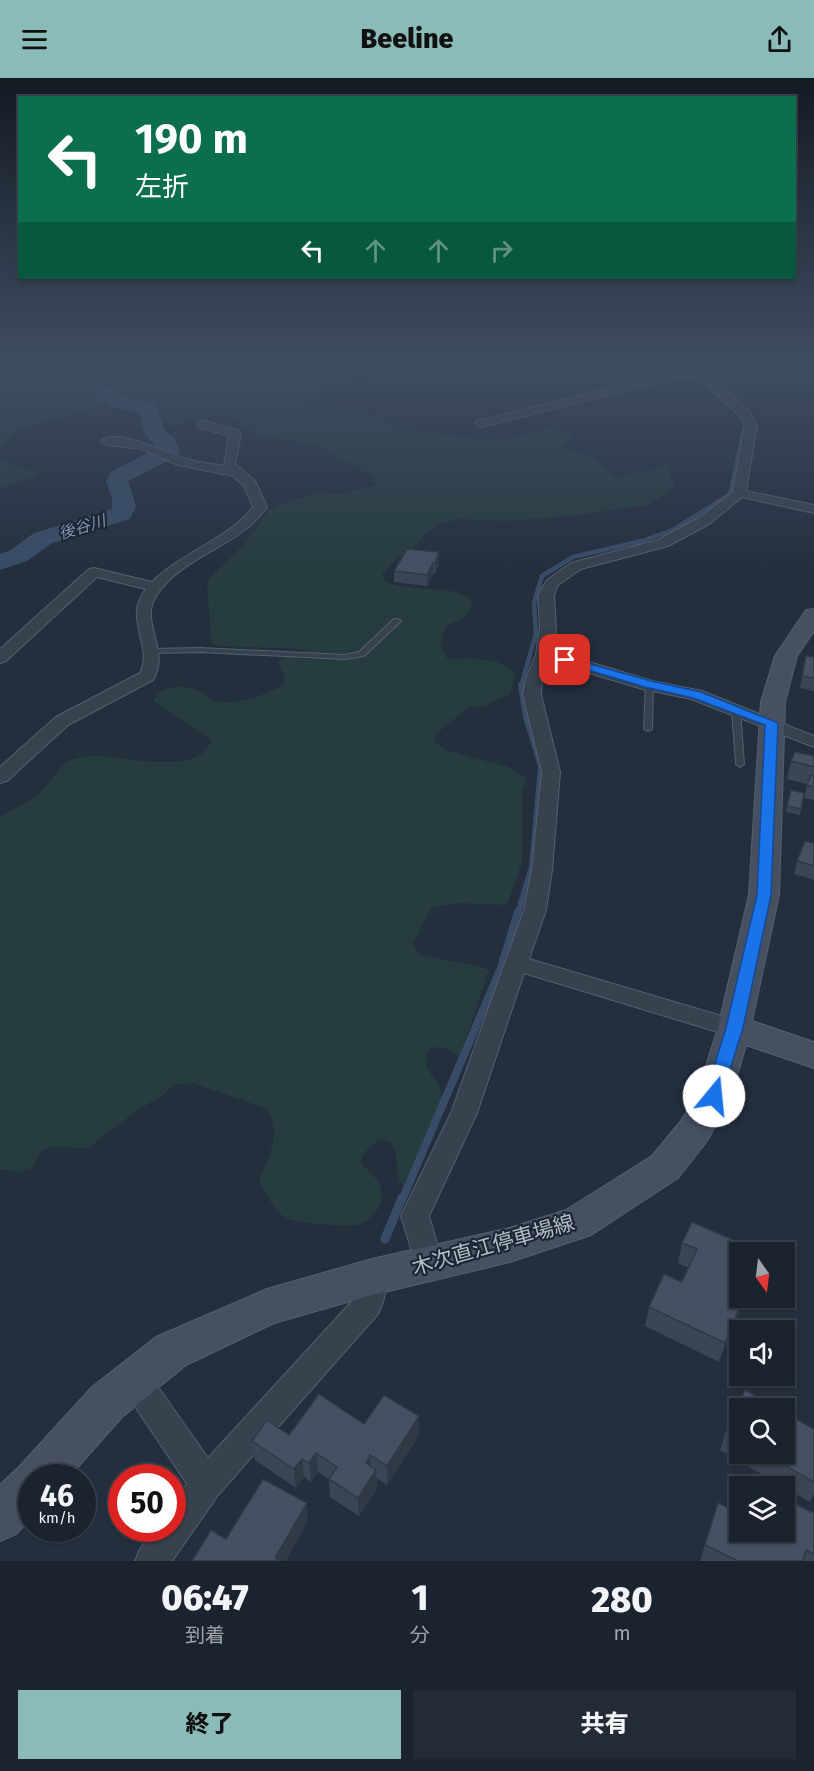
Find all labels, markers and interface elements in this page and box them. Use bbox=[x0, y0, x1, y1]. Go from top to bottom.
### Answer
icon: menu bbox=[18, 23, 51, 56]
text: Beeline bbox=[361, 23, 453, 55]
icon: share bbox=[763, 23, 796, 56]
text: 190 m bbox=[135, 114, 248, 164]
icon: left bbox=[36, 120, 114, 198]
text: 左折 bbox=[135, 171, 189, 203]
icon: left bbox=[296, 234, 329, 267]
icon: ahead bbox=[359, 234, 392, 267]
icon: ahead bbox=[422, 234, 455, 267]
icon: right bbox=[485, 234, 518, 267]
water label: 後谷川 bbox=[56, 510, 110, 543]
pin bbox=[539, 634, 590, 685]
icon: arrive bbox=[548, 643, 581, 676]
position arrow bbox=[682, 1064, 746, 1128]
street label: 木次直江停車場線 bbox=[409, 1209, 577, 1281]
north arrow bbox=[729, 1242, 795, 1308]
map controls bbox=[729, 1242, 795, 1542]
button: sound bbox=[729, 1320, 795, 1386]
button: search bbox=[729, 1398, 795, 1464]
speed limit sign: 50 bbox=[108, 1464, 186, 1542]
button: layers bbox=[729, 1476, 795, 1542]
text: 46 bbox=[40, 1478, 74, 1514]
text: km/h bbox=[38, 1509, 76, 1527]
text: 06:47 bbox=[161, 1576, 249, 1620]
text: 1 bbox=[411, 1576, 428, 1620]
text: 280 bbox=[591, 1578, 653, 1622]
text: m bbox=[613, 1621, 631, 1645]
text: 到着 bbox=[185, 1623, 225, 1647]
text: 分 bbox=[410, 1623, 430, 1647]
button: 終了 bbox=[18, 1690, 401, 1759]
button: 共有 bbox=[413, 1690, 796, 1759]

